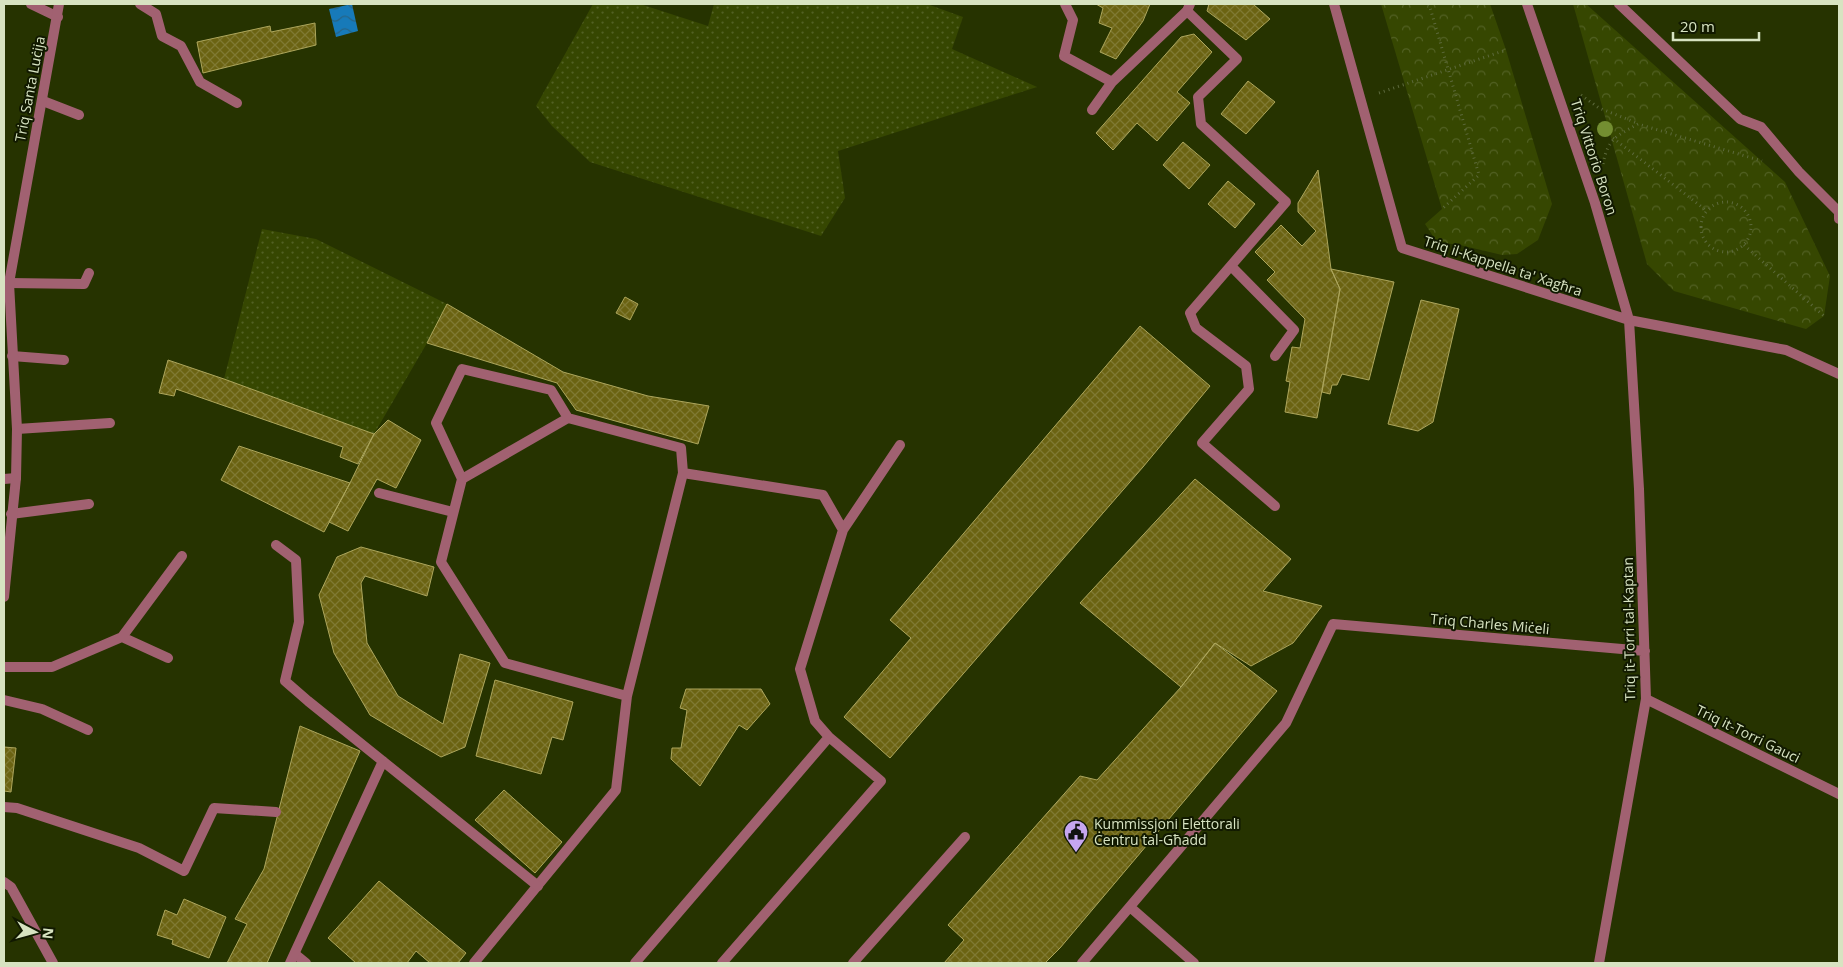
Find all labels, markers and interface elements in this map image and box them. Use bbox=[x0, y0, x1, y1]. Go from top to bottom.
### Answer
scale bar bbox=[1673, 10, 1759, 42]
text: 20 m bbox=[1680, 16, 1715, 36]
street label: Triq Santa Luċija bbox=[10, 35, 49, 143]
street label: Triq Vittorio Boron bbox=[1567, 96, 1622, 217]
street label: Triq il-Kappella ta' Xagħra bbox=[1421, 231, 1585, 300]
street label: Triq it-Torri tal-Kaptan bbox=[1618, 557, 1639, 701]
street label: Triq Charles Miċeli bbox=[1430, 609, 1550, 638]
street label: Triq it-Torri Gauci bbox=[1693, 700, 1803, 767]
place label: Kummissjoni Elettorali Ċentru tal-Għadd bbox=[1094, 814, 1240, 849]
public building icon: Kummissjoni Elettorali Ċentru tal-Għadd bbox=[1063, 819, 1089, 853]
north arrow bbox=[10, 907, 60, 957]
text: N bbox=[38, 927, 58, 940]

